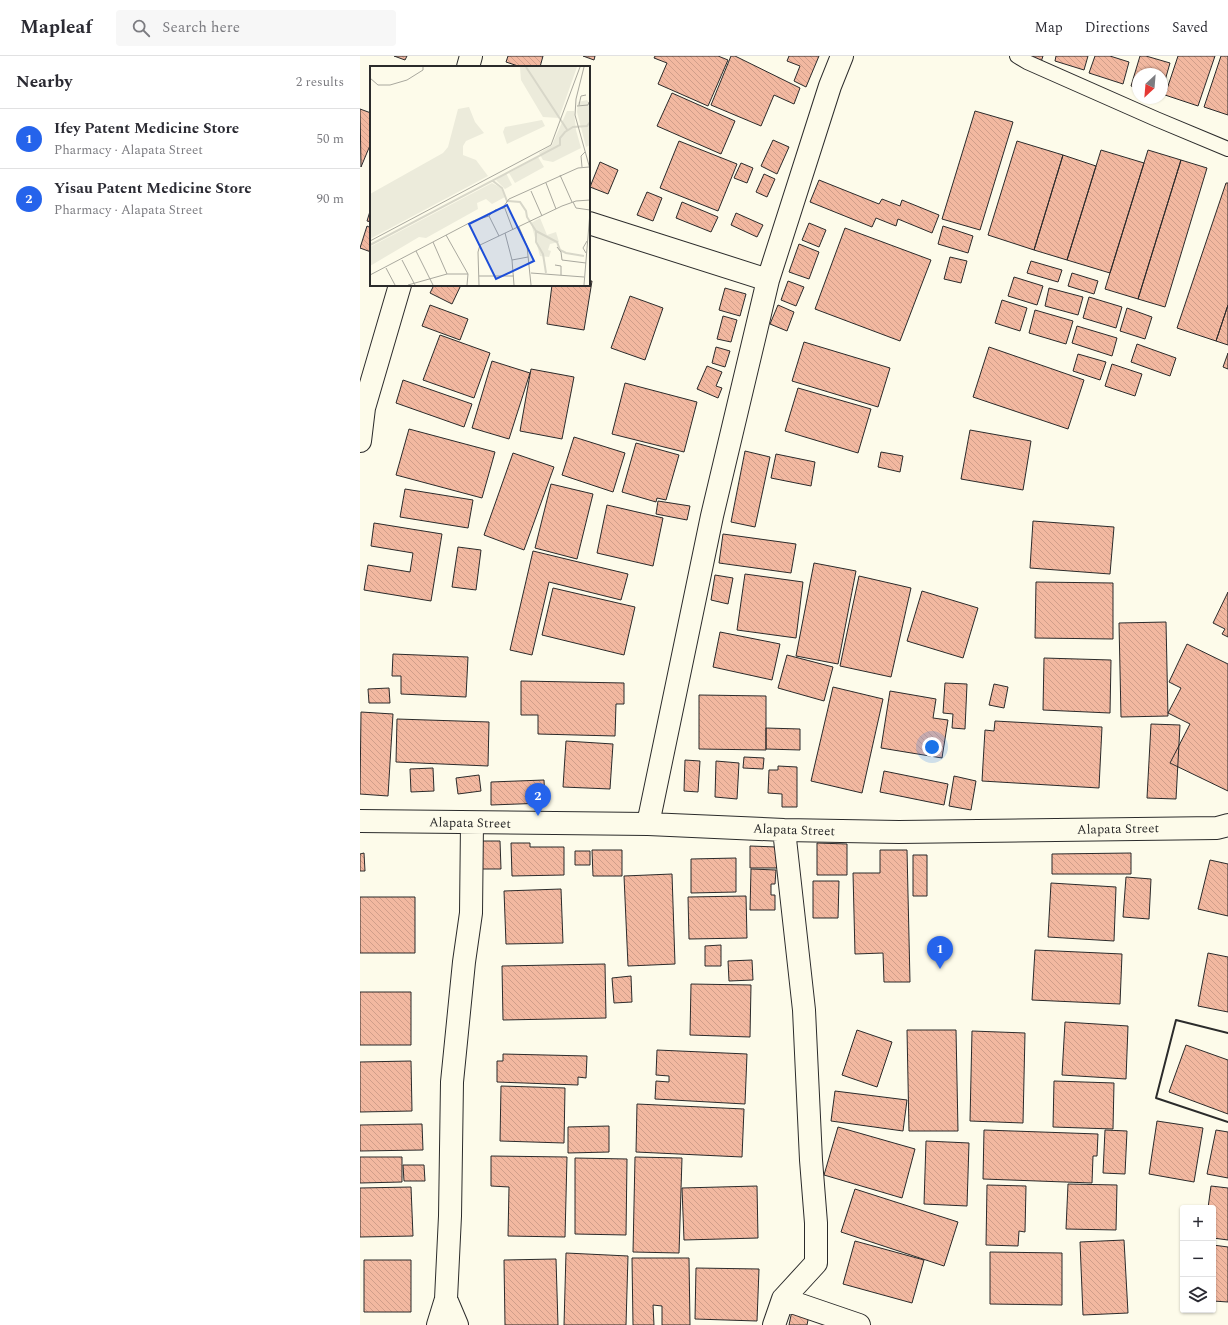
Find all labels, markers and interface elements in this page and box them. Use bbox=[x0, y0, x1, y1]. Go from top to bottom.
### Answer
search box bbox=[116, 10, 396, 46]
text: Mapleaf bbox=[20, 13, 92, 42]
text: Search here bbox=[162, 16, 240, 39]
icon: search bbox=[130, 17, 152, 39]
text: Map bbox=[1035, 17, 1063, 38]
text: Directions bbox=[1085, 17, 1150, 38]
text: Saved bbox=[1172, 17, 1208, 38]
inset map bbox=[370, 66, 590, 286]
north arrow bbox=[1132, 68, 1168, 104]
text: Nearby bbox=[16, 69, 72, 95]
text: 2 results bbox=[296, 72, 344, 92]
text: Ifey Patent Medicine Store bbox=[54, 117, 239, 140]
text: 1 bbox=[25, 129, 33, 149]
text: 50 m bbox=[317, 129, 344, 149]
text: Pharmacy · Alapata Street bbox=[54, 140, 203, 160]
text: Yisau Patent Medicine Store bbox=[54, 177, 252, 200]
text: 2 bbox=[25, 189, 33, 209]
text: 90 m bbox=[317, 189, 344, 209]
text: Pharmacy · Alapata Street bbox=[54, 200, 203, 220]
your location bbox=[922, 737, 942, 757]
pin: 2 bbox=[525, 783, 551, 816]
street label: Alapata Street bbox=[429, 812, 512, 834]
street label: Alapata Street bbox=[1077, 818, 1160, 840]
street label: Alapata Street bbox=[753, 819, 836, 841]
pin: 1 bbox=[927, 936, 953, 969]
map controls bbox=[1180, 1205, 1216, 1313]
button: + bbox=[1180, 1205, 1216, 1241]
button: − bbox=[1180, 1241, 1216, 1277]
button: layers bbox=[1180, 1277, 1216, 1313]

